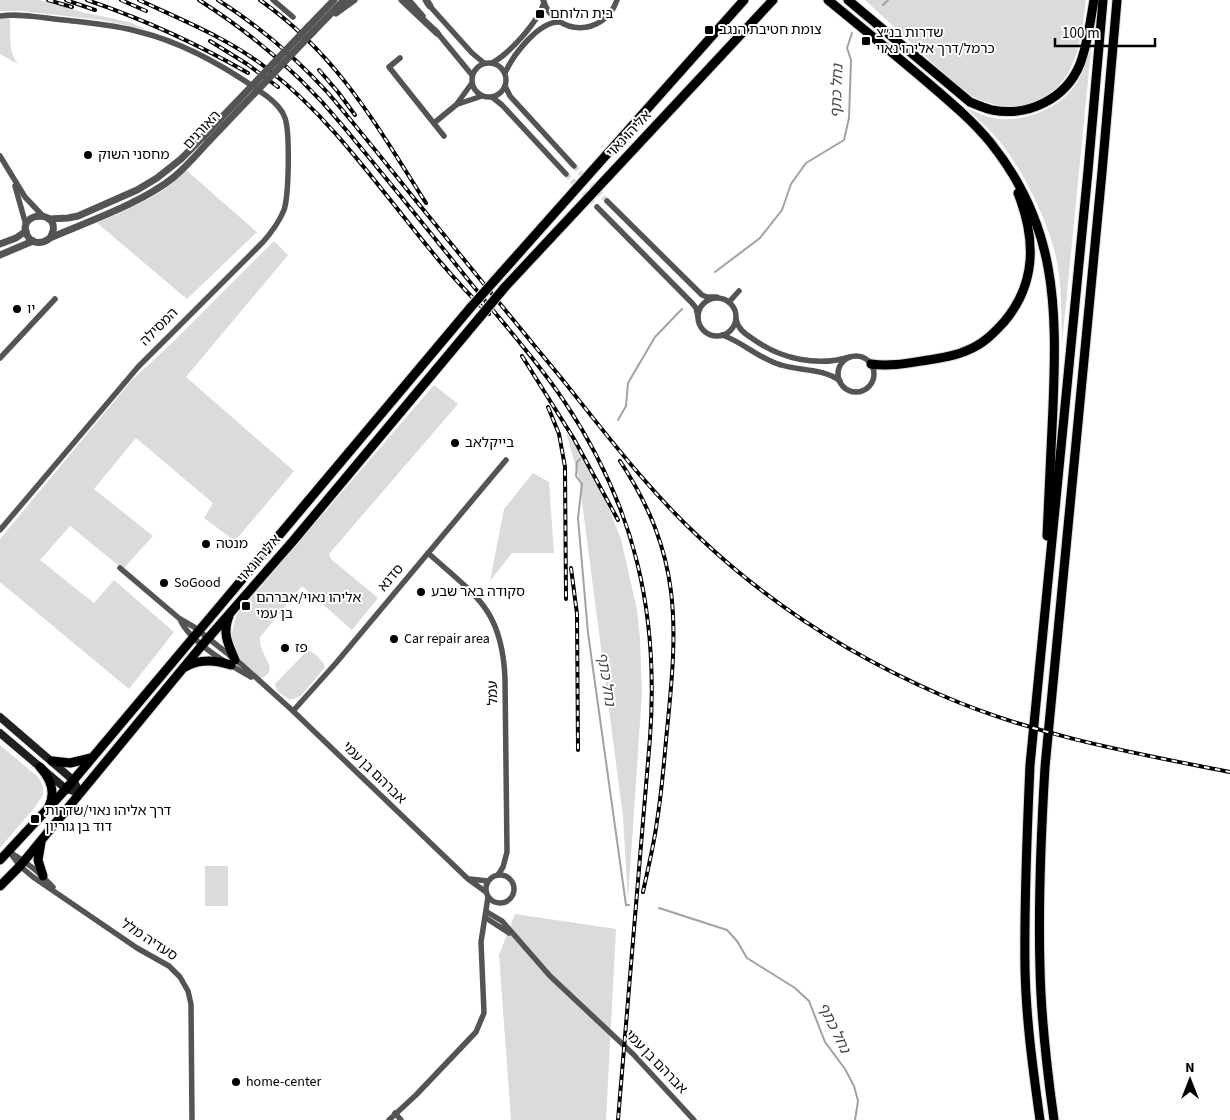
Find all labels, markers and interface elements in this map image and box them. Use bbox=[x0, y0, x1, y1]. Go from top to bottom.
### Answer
place label: בית הלוחם bbox=[550, 4, 613, 24]
marker: בית הלוחם bbox=[534, 8, 546, 20]
scale bar bbox=[1055, 15, 1155, 47]
place label: צומת חטיבת הנגב bbox=[719, 20, 822, 40]
place label: שדרות בנ״צ כרמל/דרך אליהו נאוי bbox=[876, 23, 995, 59]
text: 100 m bbox=[1062, 23, 1100, 44]
marker: צומת חטיבת הנגב bbox=[703, 24, 715, 36]
marker: שדרות בנ״צ כרמל/דרך אליהו נאוי bbox=[860, 35, 872, 47]
water label: נחל כתף bbox=[826, 62, 848, 118]
street label: האורגים bbox=[179, 106, 225, 154]
street label: אליהו נאוי bbox=[602, 106, 656, 162]
place label: מחסני השוק bbox=[98, 145, 170, 165]
marker: מחסני השוק bbox=[82, 149, 94, 161]
place label: יו bbox=[27, 299, 35, 319]
marker: יו bbox=[11, 303, 23, 315]
street label: המסילה bbox=[135, 303, 183, 351]
place label: בייקלאב bbox=[465, 433, 514, 453]
marker: בייקלאב bbox=[449, 437, 461, 449]
street label: אליהו נאוי bbox=[232, 530, 286, 588]
place label: מנטה bbox=[216, 534, 248, 554]
marker: מנטה bbox=[200, 538, 212, 550]
street label: סדנא bbox=[373, 560, 409, 596]
place label: SoGood bbox=[174, 573, 221, 593]
marker: SoGood bbox=[158, 577, 170, 589]
place label: סקודה באר שבע bbox=[431, 582, 525, 602]
marker: סקודה באר שבע bbox=[415, 586, 427, 598]
place label: אליהו נאוי/אברהם בן עמי bbox=[256, 588, 361, 624]
marker: אליהו נאוי/אברהם בן עמי bbox=[240, 600, 252, 612]
place label: Car repair area bbox=[404, 629, 490, 649]
marker: Car repair area bbox=[388, 633, 400, 645]
place label: פז bbox=[295, 638, 308, 658]
marker: פז bbox=[279, 642, 291, 654]
water label: נחל כתף bbox=[591, 651, 621, 708]
street label: עמל bbox=[483, 680, 503, 706]
street label: אברהם בן עמי bbox=[338, 737, 411, 809]
place label: דרך אליהו נאוי/שדרות דוד בן גוריון bbox=[45, 801, 172, 837]
marker: דרך אליהו נאוי/שדרות דוד בן גוריון bbox=[29, 813, 41, 825]
street label: סעדיה מלל bbox=[117, 914, 181, 966]
water label: נחל כתף bbox=[813, 999, 856, 1058]
street label: אברהם בן עמי bbox=[620, 1026, 692, 1099]
north arrow bbox=[1165, 1055, 1215, 1105]
text: N bbox=[1185, 1058, 1195, 1078]
place label: home-center bbox=[246, 1072, 321, 1092]
marker: home-center bbox=[230, 1076, 242, 1088]

